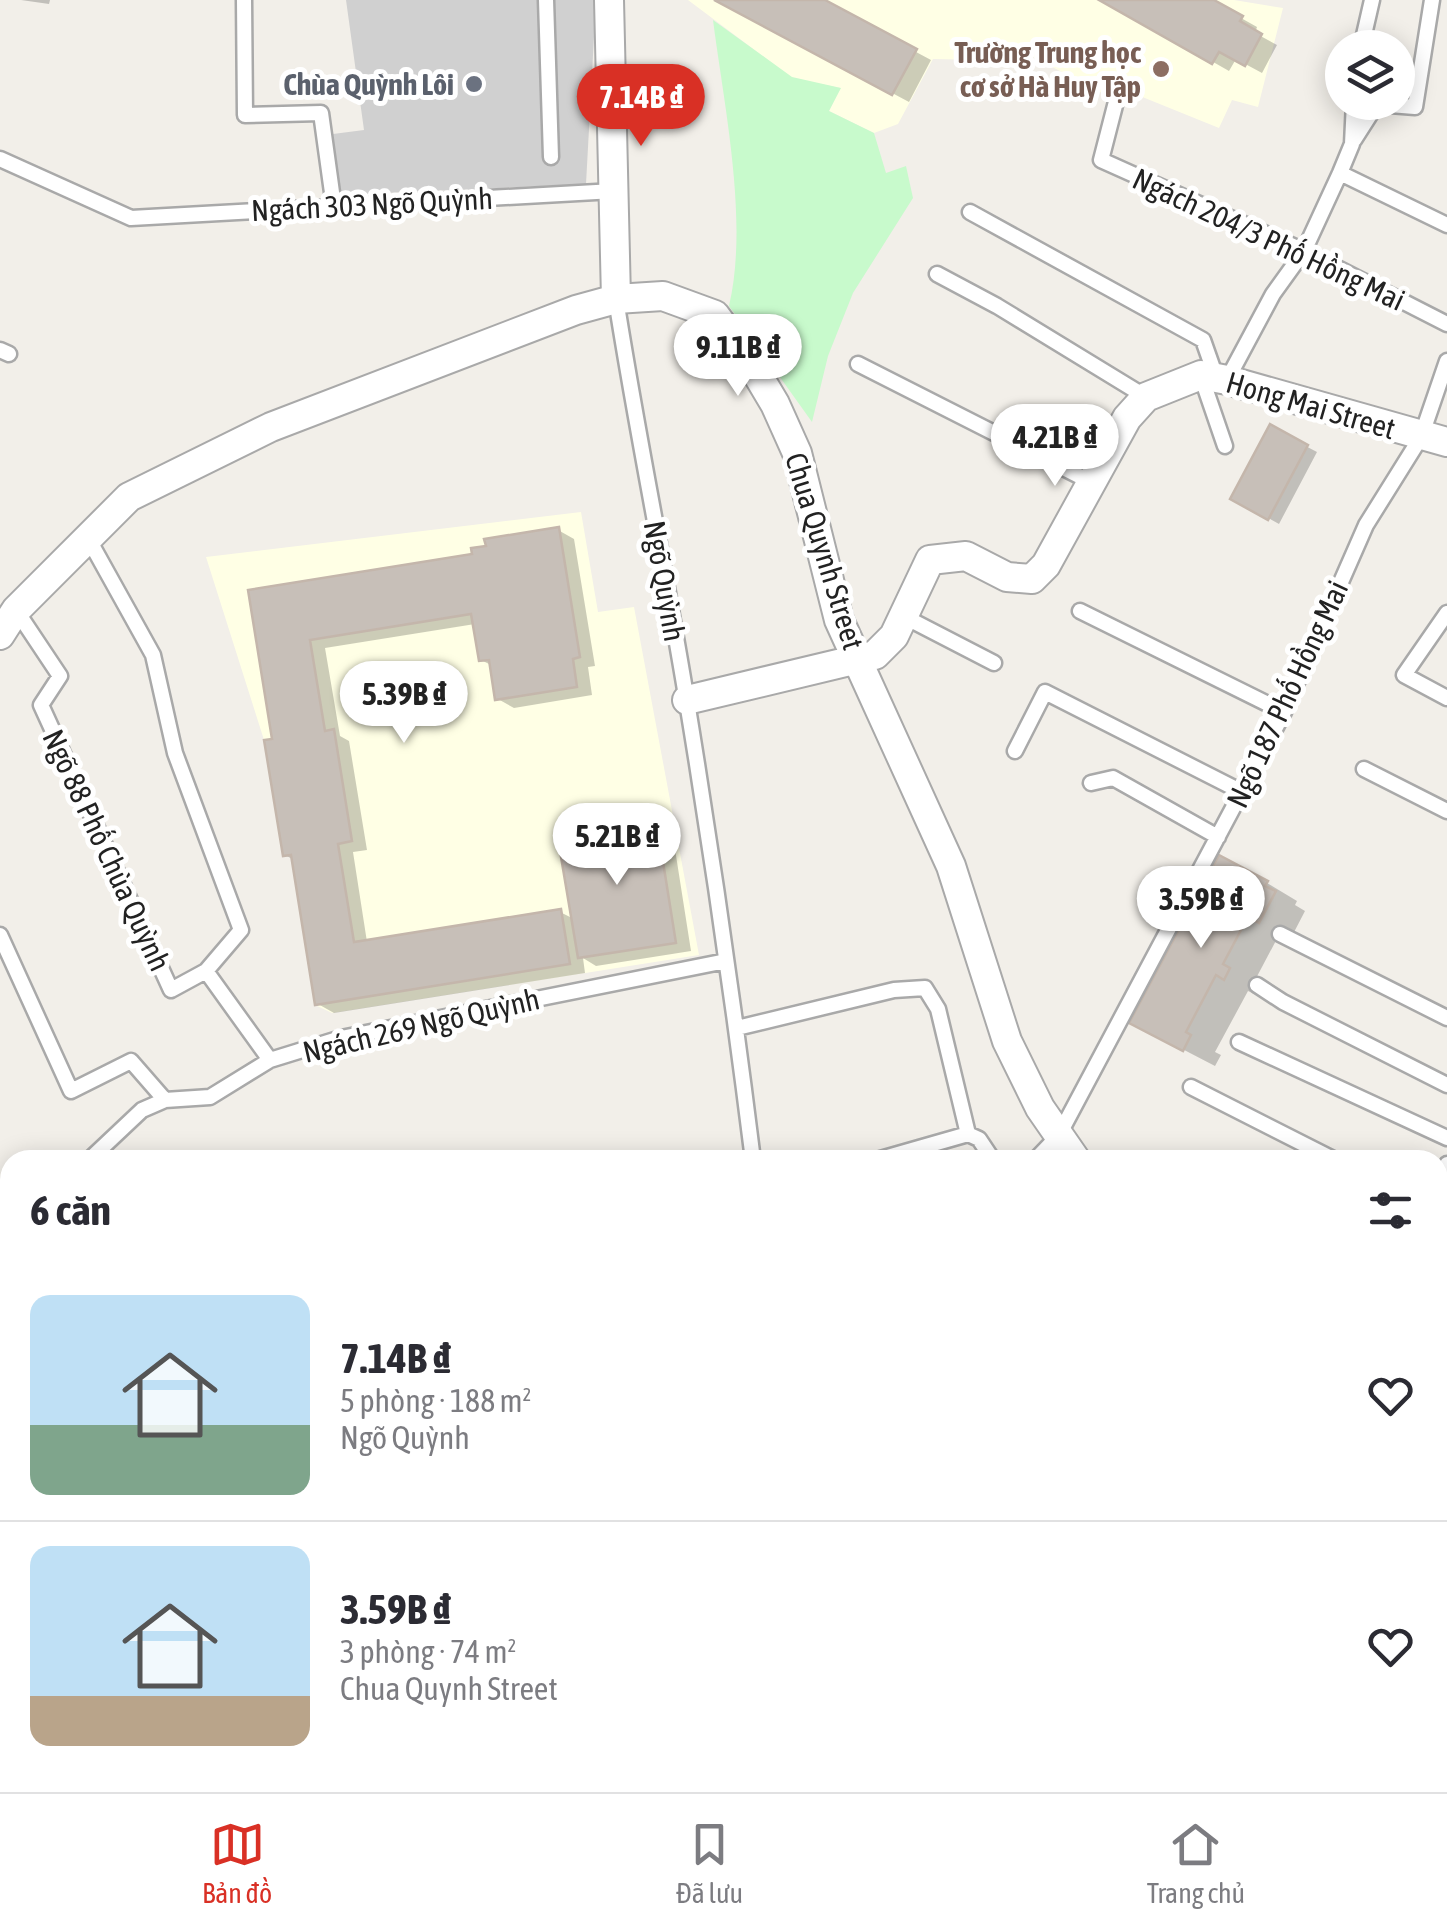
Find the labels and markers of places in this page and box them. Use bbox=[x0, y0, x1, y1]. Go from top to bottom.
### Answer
place label: Trường Trung học cơ sở Hà Huy Tập bbox=[955, 35, 1141, 103]
marker: Trường Trung học cơ sở Hà Huy Tập bbox=[1150, 58, 1172, 80]
pin: 7.14B ₫ bbox=[549, 64, 733, 149]
place label: Chùa Quỳnh Lôi bbox=[283, 67, 454, 101]
marker: Chùa Quỳnh Lôi bbox=[463, 73, 485, 95]
pin: 9.11B ₫ bbox=[646, 314, 830, 399]
pin: 4.21B ₫ bbox=[963, 404, 1147, 489]
pin: 5.39B ₫ bbox=[312, 661, 496, 746]
pin: 5.21B ₫ bbox=[525, 803, 709, 888]
pin: 3.59B ₫ bbox=[1109, 866, 1293, 951]

